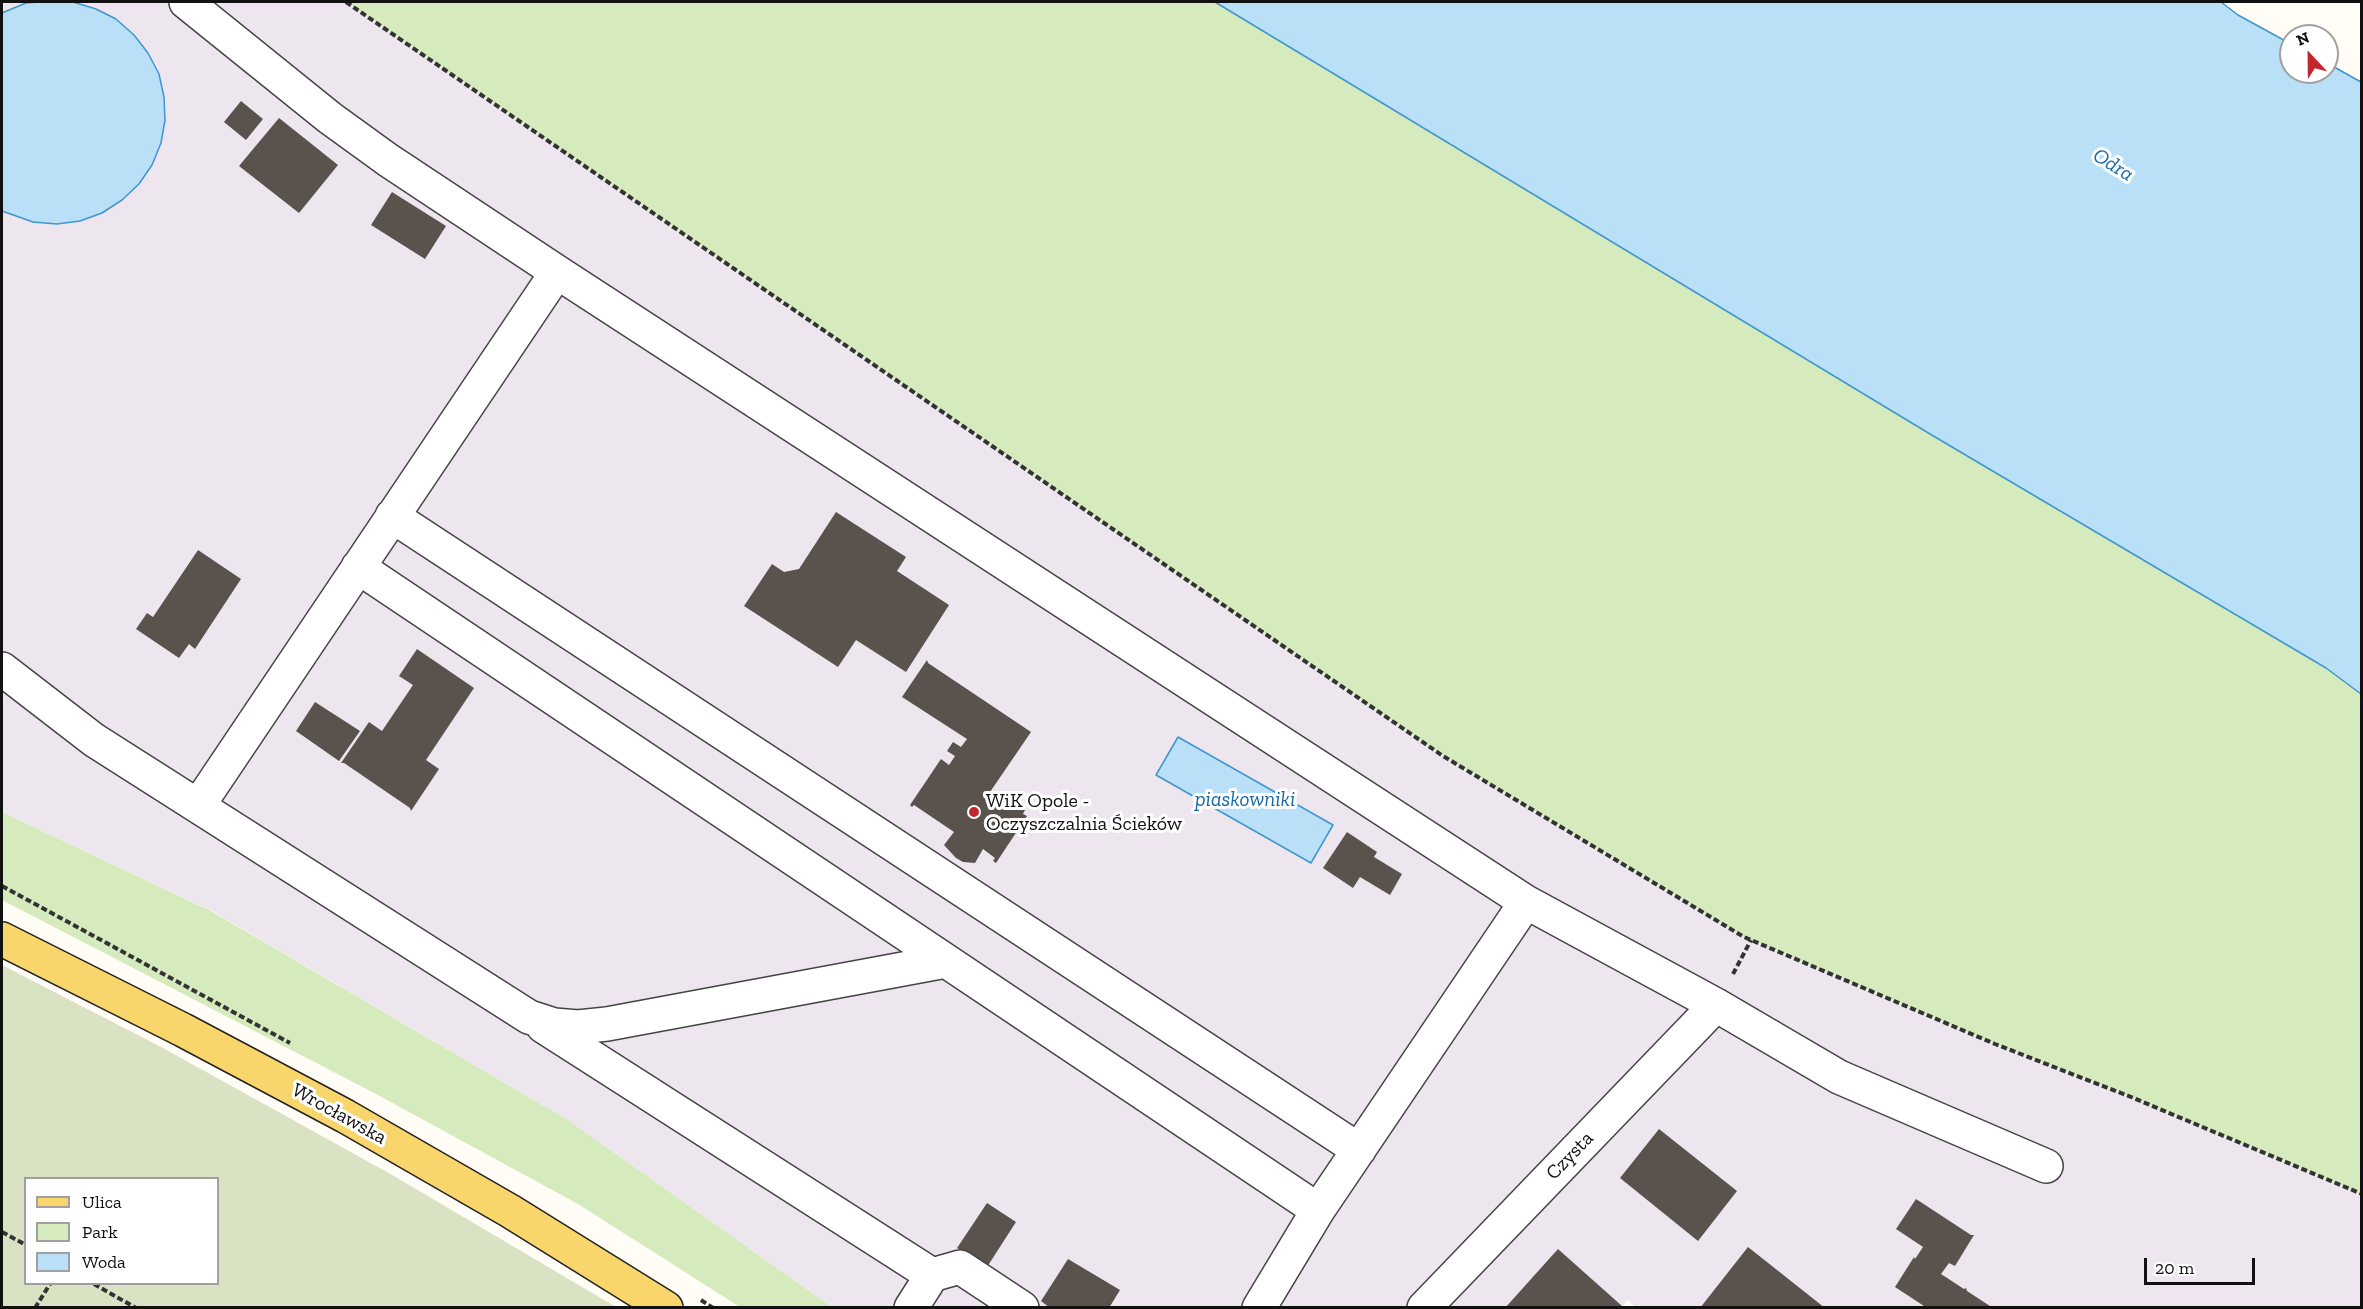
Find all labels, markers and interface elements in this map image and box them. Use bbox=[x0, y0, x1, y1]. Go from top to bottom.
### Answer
north arrow bbox=[2279, 24, 2339, 84]
text: N bbox=[2294, 28, 2312, 50]
water label: Odra bbox=[2088, 143, 2138, 187]
water label: piaskowniki bbox=[1195, 787, 1295, 813]
place label: WiK Opole - Oczyszczalnia Ścieków bbox=[986, 789, 1182, 836]
marker: WiK Opole - Oczyszczalnia Ścieków bbox=[967, 805, 981, 819]
street label: Wrocławska bbox=[287, 1078, 391, 1150]
street label: Czysta bbox=[1541, 1127, 1599, 1185]
legend bbox=[24, 1177, 219, 1285]
text: Ulica bbox=[82, 1191, 122, 1213]
text: Park bbox=[82, 1221, 118, 1243]
scale bar bbox=[2147, 1246, 2258, 1284]
text: Woda bbox=[82, 1251, 126, 1273]
text: 20 m bbox=[2155, 1257, 2194, 1279]

